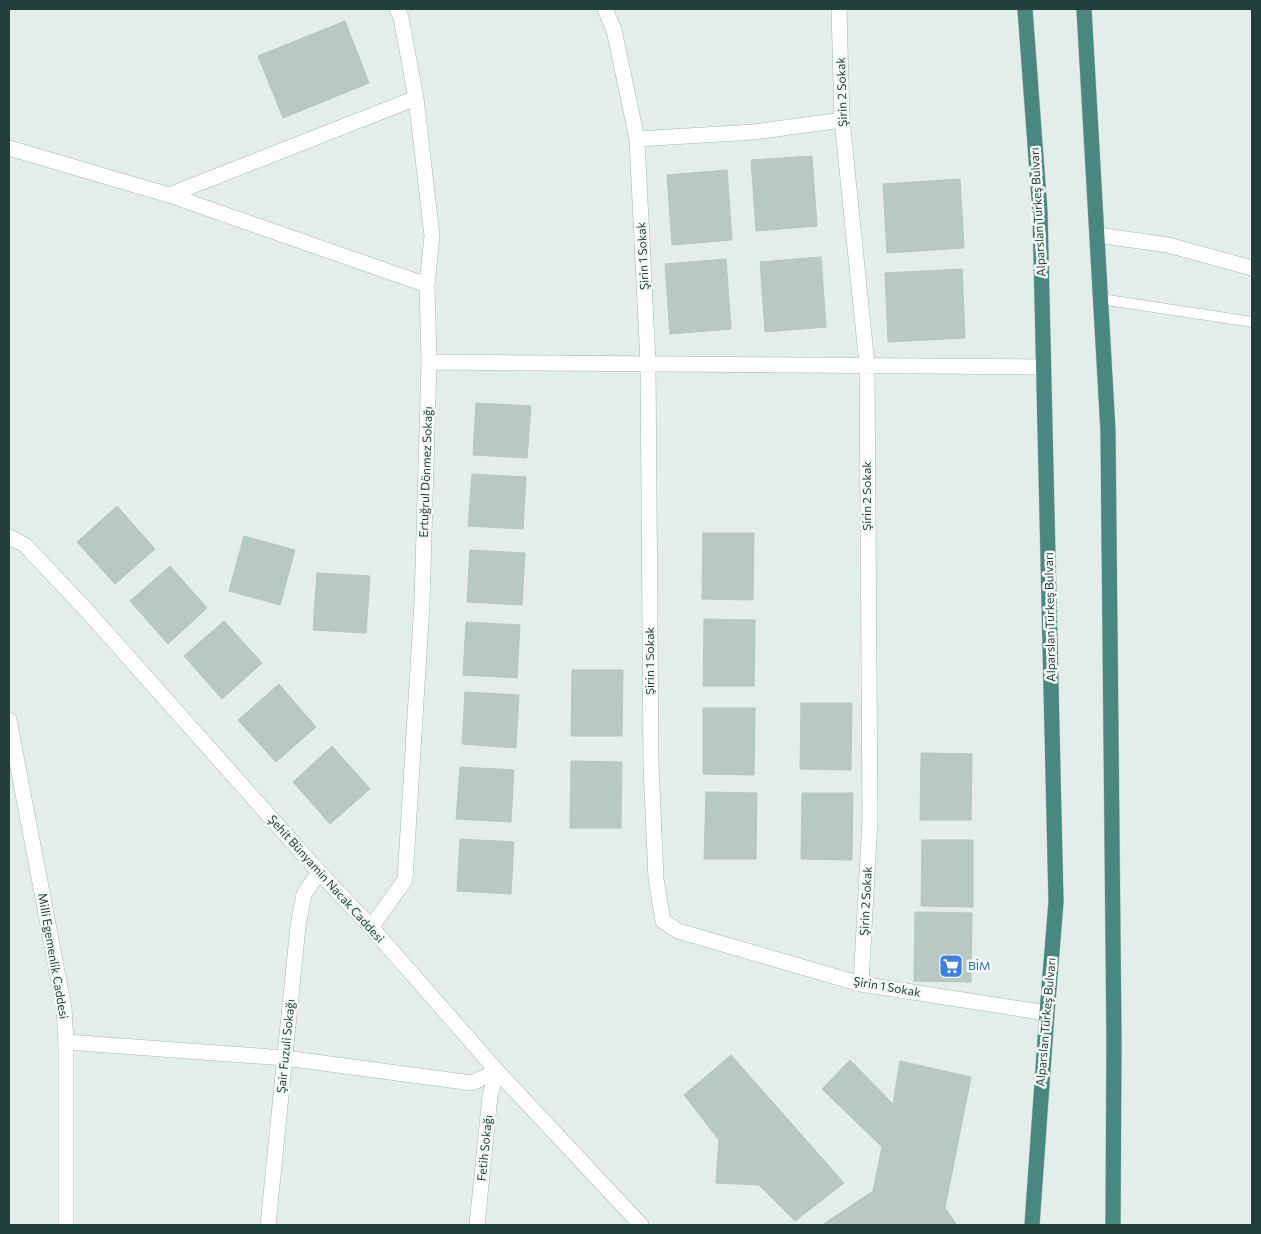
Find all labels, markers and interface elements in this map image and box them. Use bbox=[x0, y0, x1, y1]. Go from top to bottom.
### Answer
street label: Şirin 2 Sokak bbox=[833, 57, 849, 127]
street label: Alparslan Türkeş Bulvarı bbox=[1027, 147, 1047, 277]
street label: Şirin 1 Sokak bbox=[633, 221, 651, 290]
street label: Ertuğrul Dönmez Sokağı bbox=[416, 406, 434, 538]
street label: Şirin 2 Sokak bbox=[859, 461, 873, 531]
street label: Alparslan Türkeş Bulvarı bbox=[1041, 552, 1057, 682]
street label: Şirin 1 Sokak bbox=[642, 626, 656, 695]
street label: Şehit Bünyamin Nacak Caddesi bbox=[266, 812, 388, 945]
street label: Şirin 2 Sokak bbox=[856, 865, 874, 936]
street label: Milli Egemenlik Caddesi bbox=[36, 892, 72, 1020]
supermarket icon: BİM bbox=[938, 953, 964, 979]
street label: Alparslan Türkeş Bulvarı bbox=[1032, 957, 1058, 1087]
place label: BİM bbox=[968, 958, 991, 972]
street label: Şirin 1 Sokak bbox=[852, 973, 922, 999]
street label: Şair Fuzuli Sokağı bbox=[273, 998, 297, 1094]
street label: Fetih Sokağı bbox=[474, 1114, 494, 1182]

